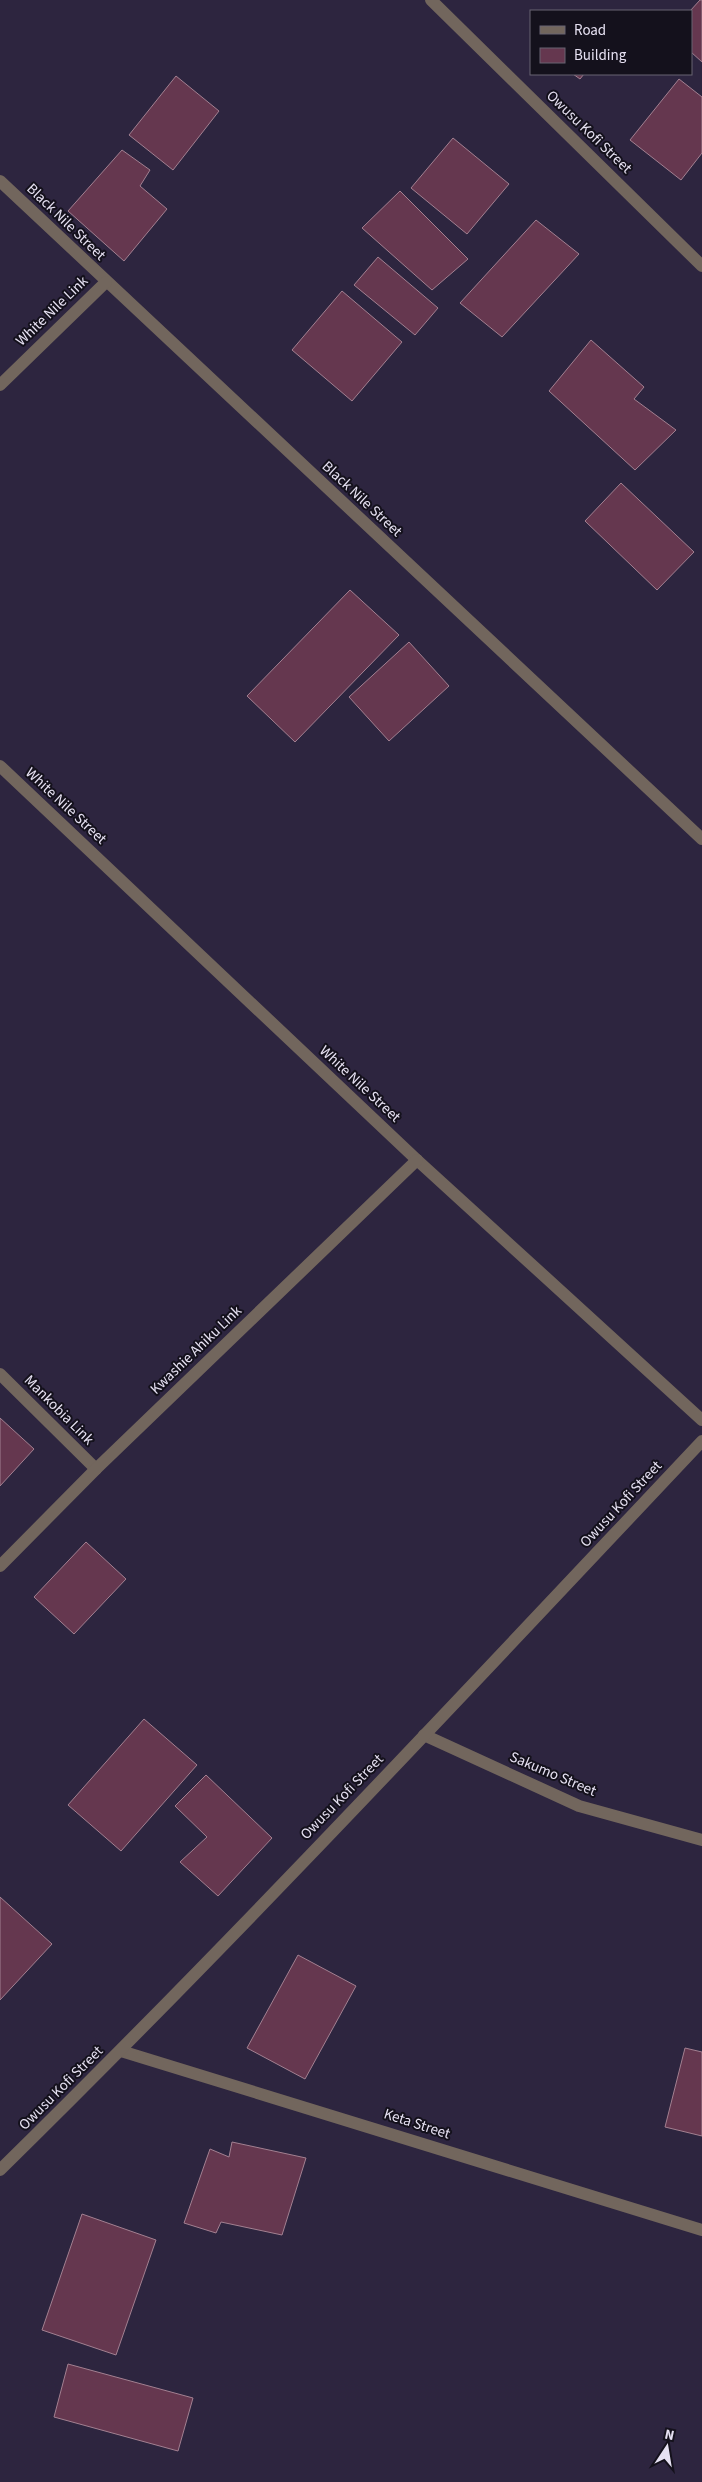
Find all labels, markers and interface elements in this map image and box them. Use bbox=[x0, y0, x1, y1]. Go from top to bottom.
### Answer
legend bbox=[530, 10, 692, 75]
text: Road bbox=[574, 20, 606, 41]
text: Building bbox=[574, 45, 627, 66]
street label: Owusu Kofi Street bbox=[542, 86, 636, 178]
street label: Black Nile Street bbox=[22, 179, 110, 265]
street label: White Nile Link bbox=[11, 271, 93, 351]
street label: Black Nile Street bbox=[317, 456, 407, 542]
street label: White Nile Street bbox=[21, 763, 111, 849]
street label: White Nile Street bbox=[315, 1041, 405, 1127]
street label: Kwashie Ahiku Link bbox=[145, 1300, 247, 1399]
street label: Mankobia Link bbox=[19, 1370, 99, 1450]
street label: Owusu Kofi Street bbox=[575, 1456, 667, 1552]
street label: Sakumo Street bbox=[507, 1746, 599, 1802]
street label: Owusu Kofi Street bbox=[296, 1750, 388, 1844]
street label: Owusu Kofi Street bbox=[14, 2041, 108, 2135]
street label: Keta Street bbox=[381, 2103, 453, 2145]
north arrow bbox=[642, 2422, 692, 2472]
text: N bbox=[663, 2425, 676, 2446]

